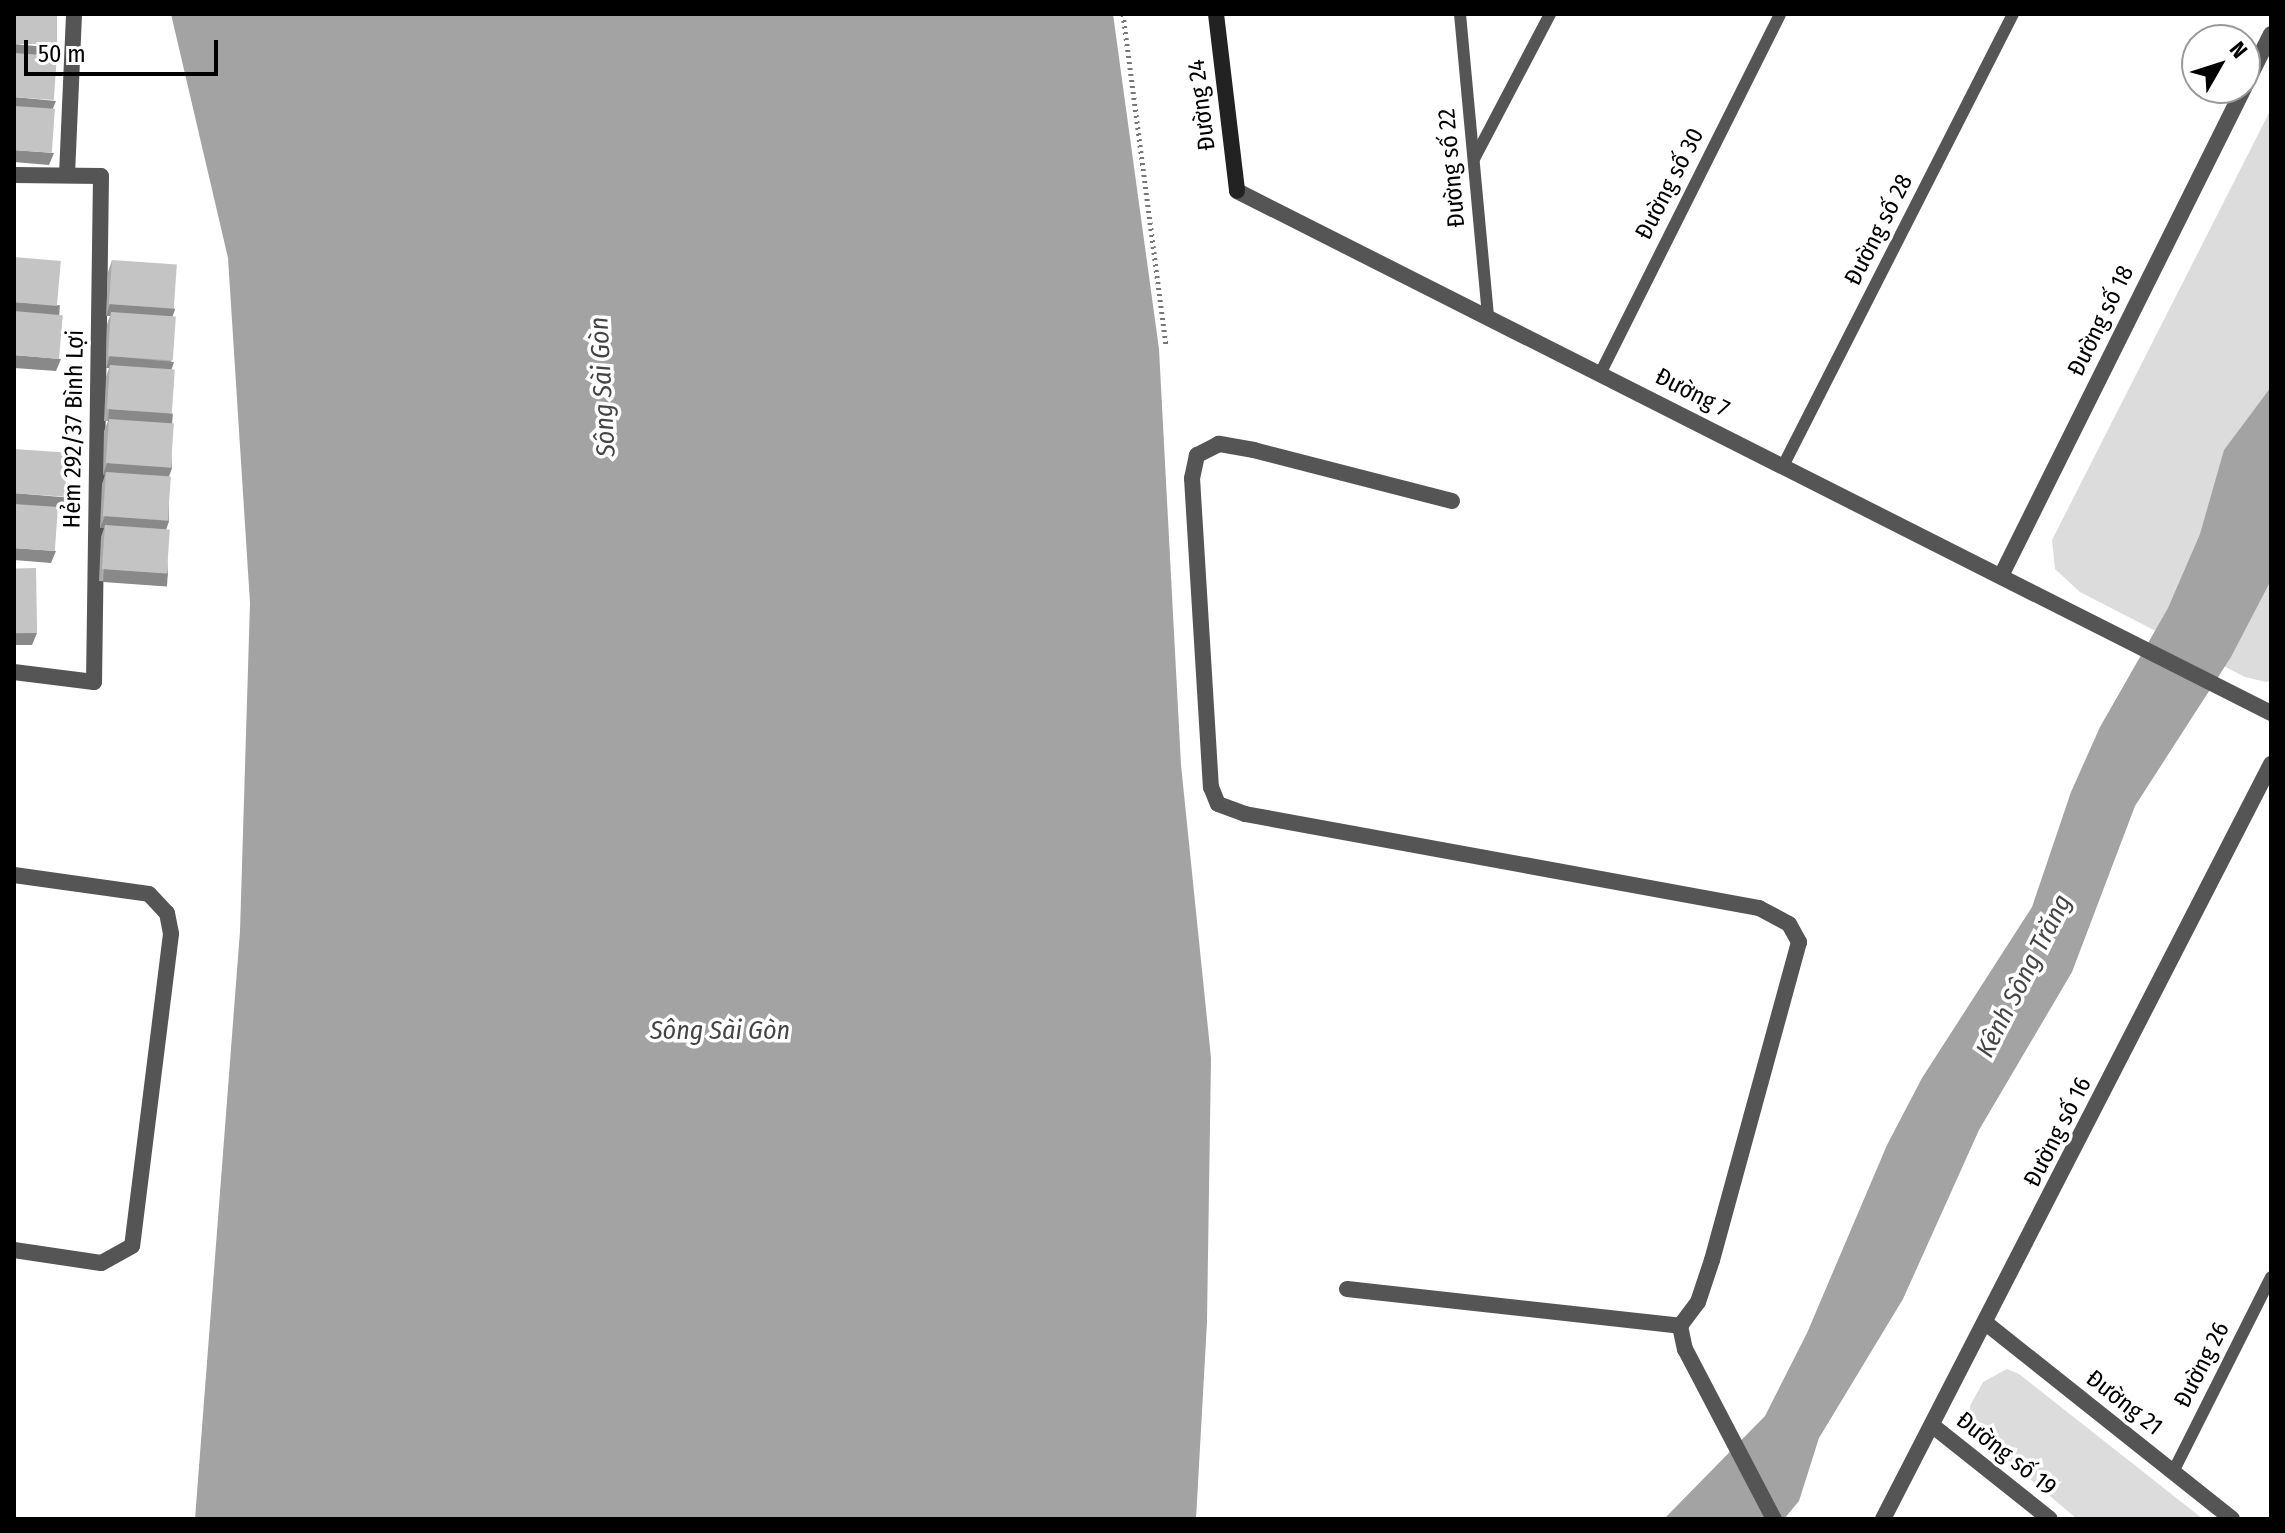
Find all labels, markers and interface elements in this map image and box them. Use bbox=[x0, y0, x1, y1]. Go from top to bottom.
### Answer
scale bar bbox=[28, 24, 222, 74]
north arrow bbox=[2181, 24, 2261, 104]
text: N bbox=[2224, 36, 2253, 63]
text: 50 m bbox=[38, 40, 86, 68]
street label: Đường 24 bbox=[1182, 58, 1222, 152]
street label: Đường số 22 bbox=[1432, 107, 1472, 229]
street label: Đường số 30 bbox=[1630, 123, 1710, 245]
street label: Đường số 28 bbox=[1839, 170, 1919, 290]
street label: Đường số 18 bbox=[2062, 261, 2140, 381]
water label: Sông Sài Gòn bbox=[584, 316, 622, 458]
street label: Hẻm 292/37 Bình Lợi bbox=[58, 329, 90, 529]
street label: Đường 7 bbox=[1650, 362, 1734, 424]
water label: Kênh Sông Trăng bbox=[1970, 889, 2078, 1063]
water label: Sông Sài Gòn bbox=[650, 1015, 790, 1047]
street label: Đường số 16 bbox=[2018, 1072, 2098, 1192]
street label: Đường 26 bbox=[2168, 1317, 2236, 1413]
street label: Đường 21 bbox=[2080, 1364, 2168, 1442]
street label: Đường số 19 bbox=[1950, 1406, 2062, 1502]

